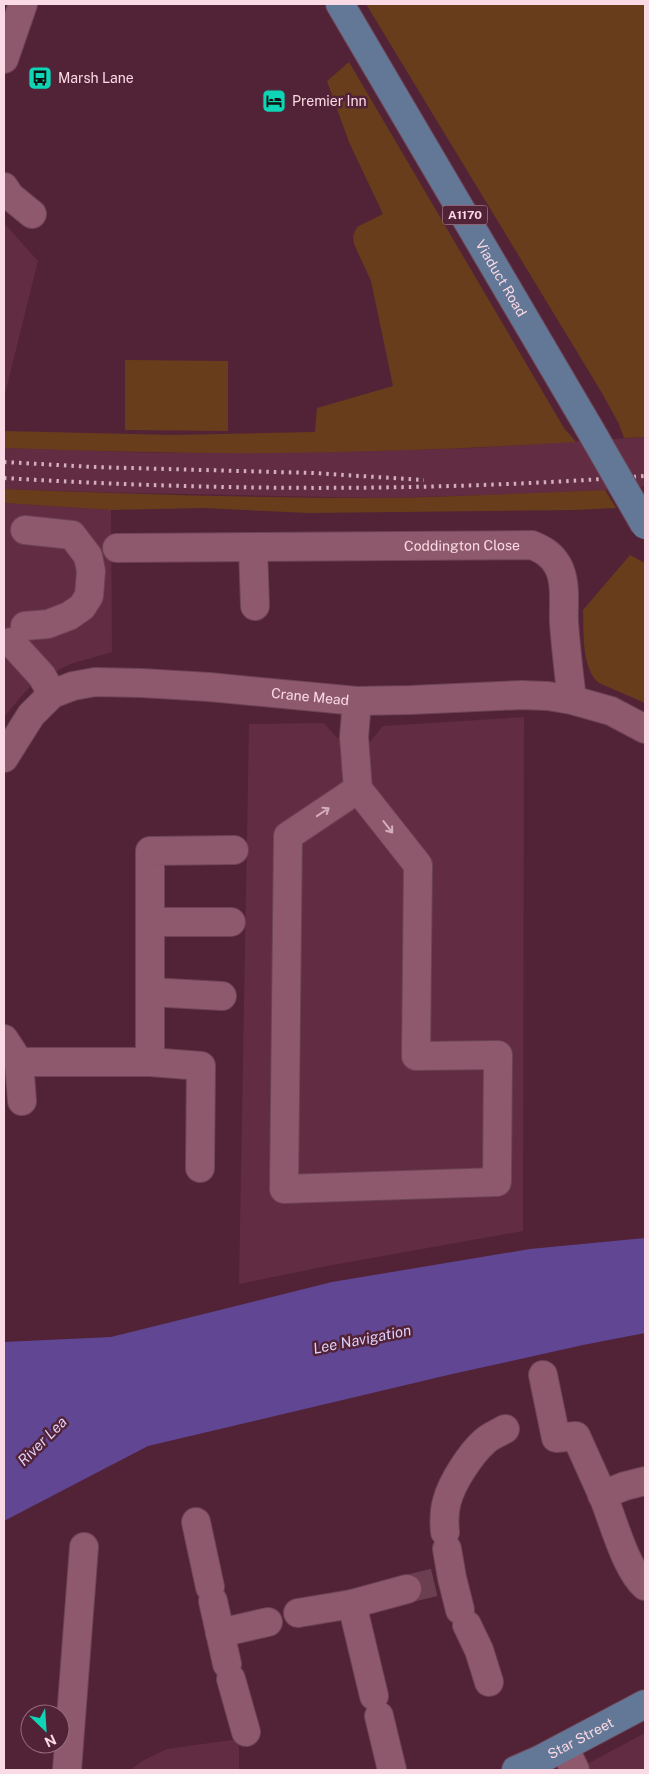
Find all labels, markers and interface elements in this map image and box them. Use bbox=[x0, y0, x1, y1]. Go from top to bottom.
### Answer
bus stop icon: Marsh Lane bbox=[27, 65, 53, 91]
place label: Marsh Lane bbox=[58, 70, 134, 86]
hotel icon: Premier Inn bbox=[261, 88, 287, 114]
place label: Premier Inn bbox=[292, 93, 367, 109]
road number: A1170 bbox=[442, 206, 488, 224]
street label: Viaduct Road bbox=[472, 237, 530, 319]
street label: Coddington Close bbox=[404, 537, 520, 554]
street label: Crane Mead bbox=[270, 685, 350, 708]
one-way arrow bbox=[316, 807, 330, 818]
one-way arrow bbox=[383, 820, 393, 834]
water label: Lee Navigation bbox=[311, 1321, 413, 1357]
water label: River Lea bbox=[14, 1413, 70, 1469]
north arrow bbox=[20, 1704, 70, 1754]
street label: Star Street bbox=[545, 1714, 616, 1762]
text: N bbox=[42, 1731, 59, 1750]

